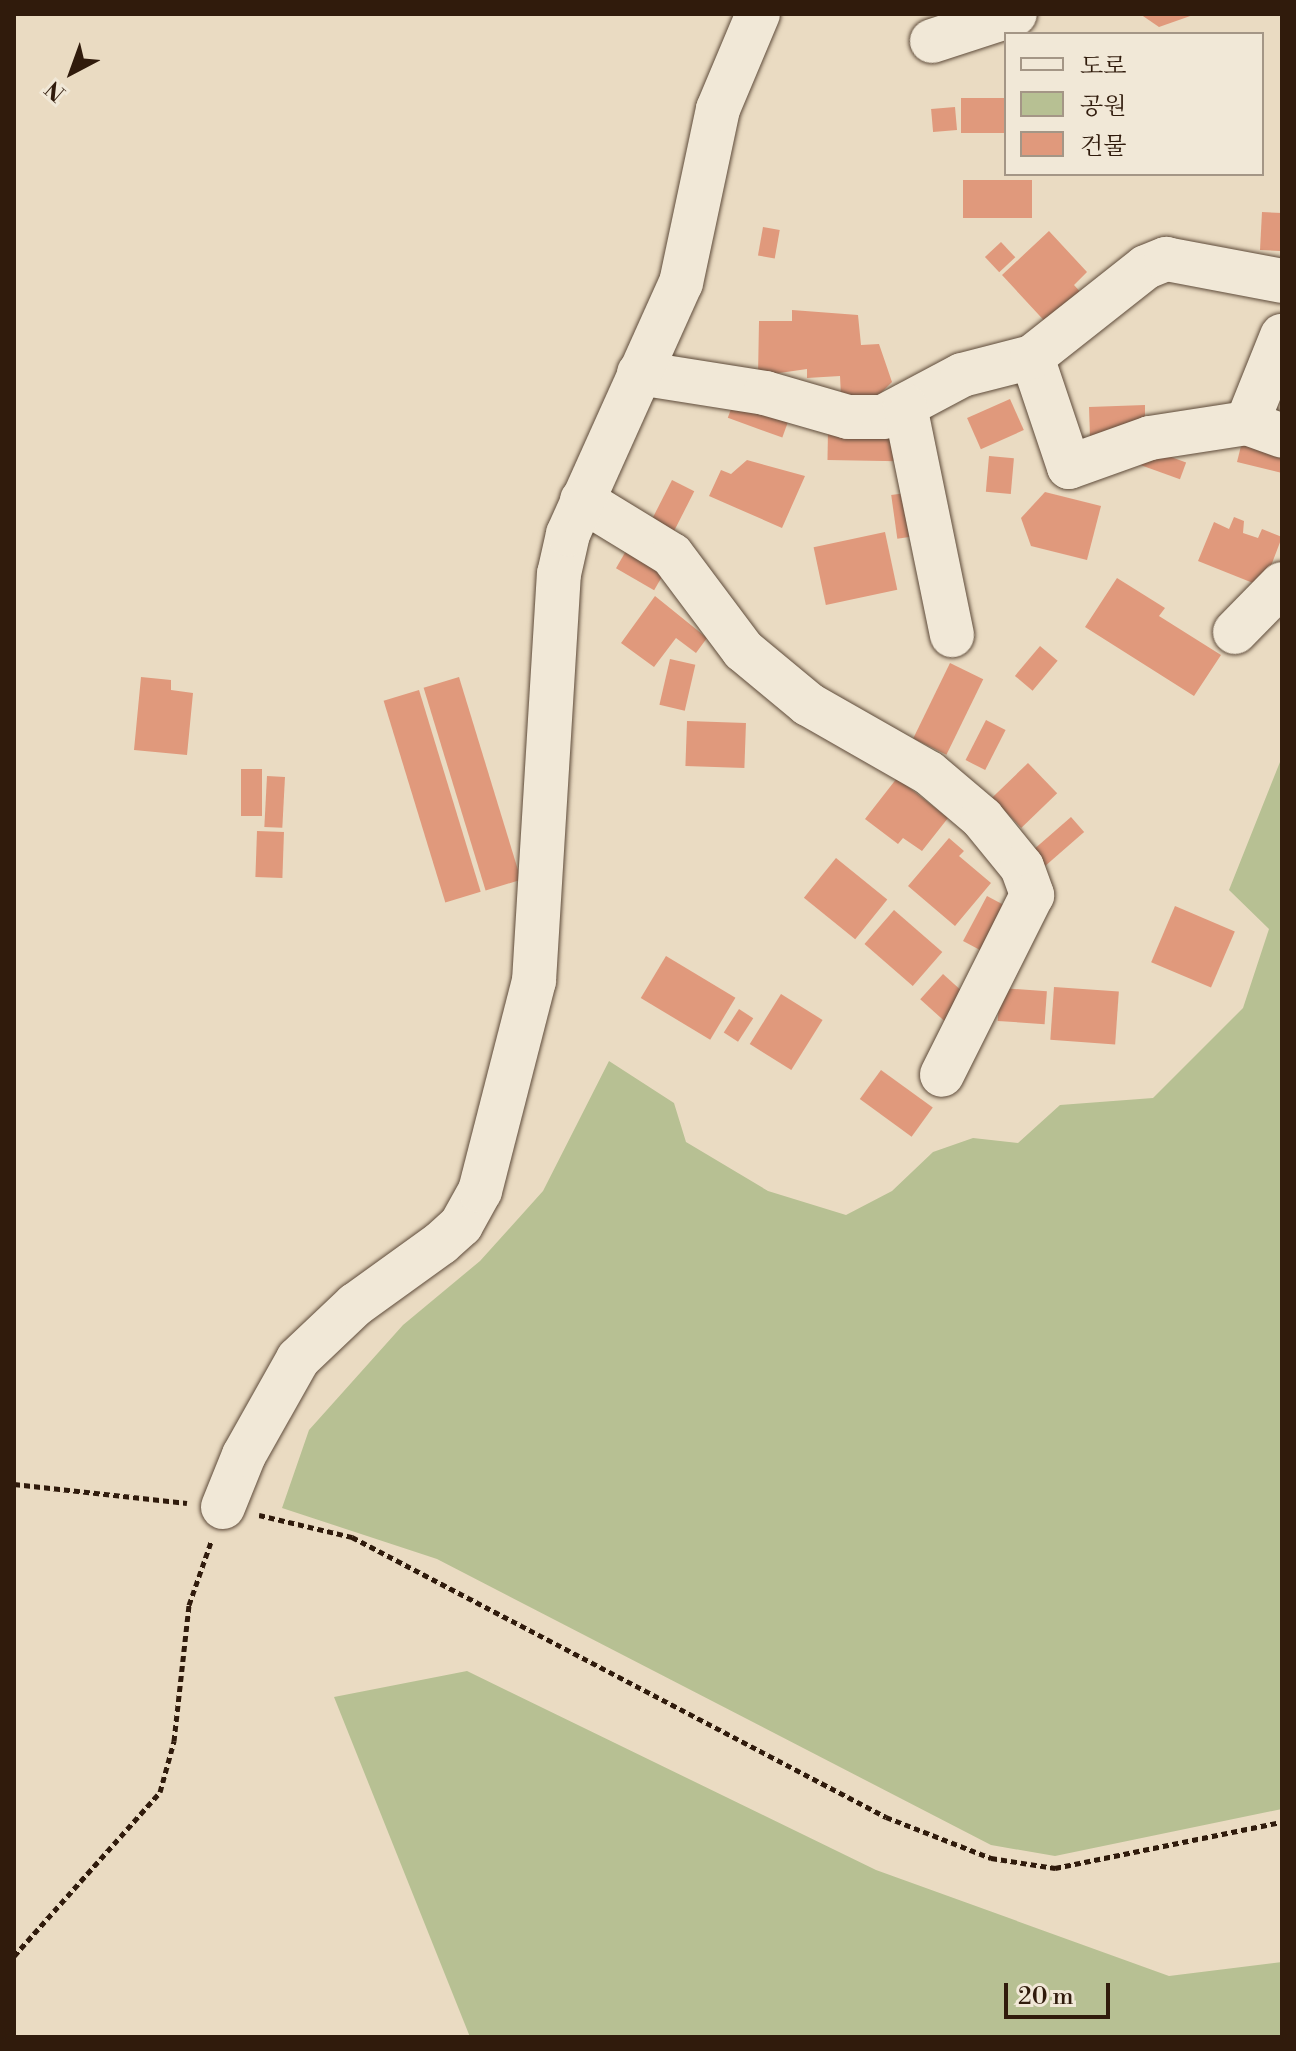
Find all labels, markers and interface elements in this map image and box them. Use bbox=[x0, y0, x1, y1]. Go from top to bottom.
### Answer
north arrow bbox=[32, 32, 112, 112]
legend bbox=[1004, 32, 1264, 176]
text: 도로 bbox=[1080, 52, 1126, 82]
text: N bbox=[41, 75, 71, 106]
text: 공원 bbox=[1080, 92, 1126, 122]
text: 건물 bbox=[1080, 132, 1126, 162]
scale bar bbox=[1008, 1967, 1114, 2017]
text: 20 m bbox=[1018, 1982, 1074, 2012]

